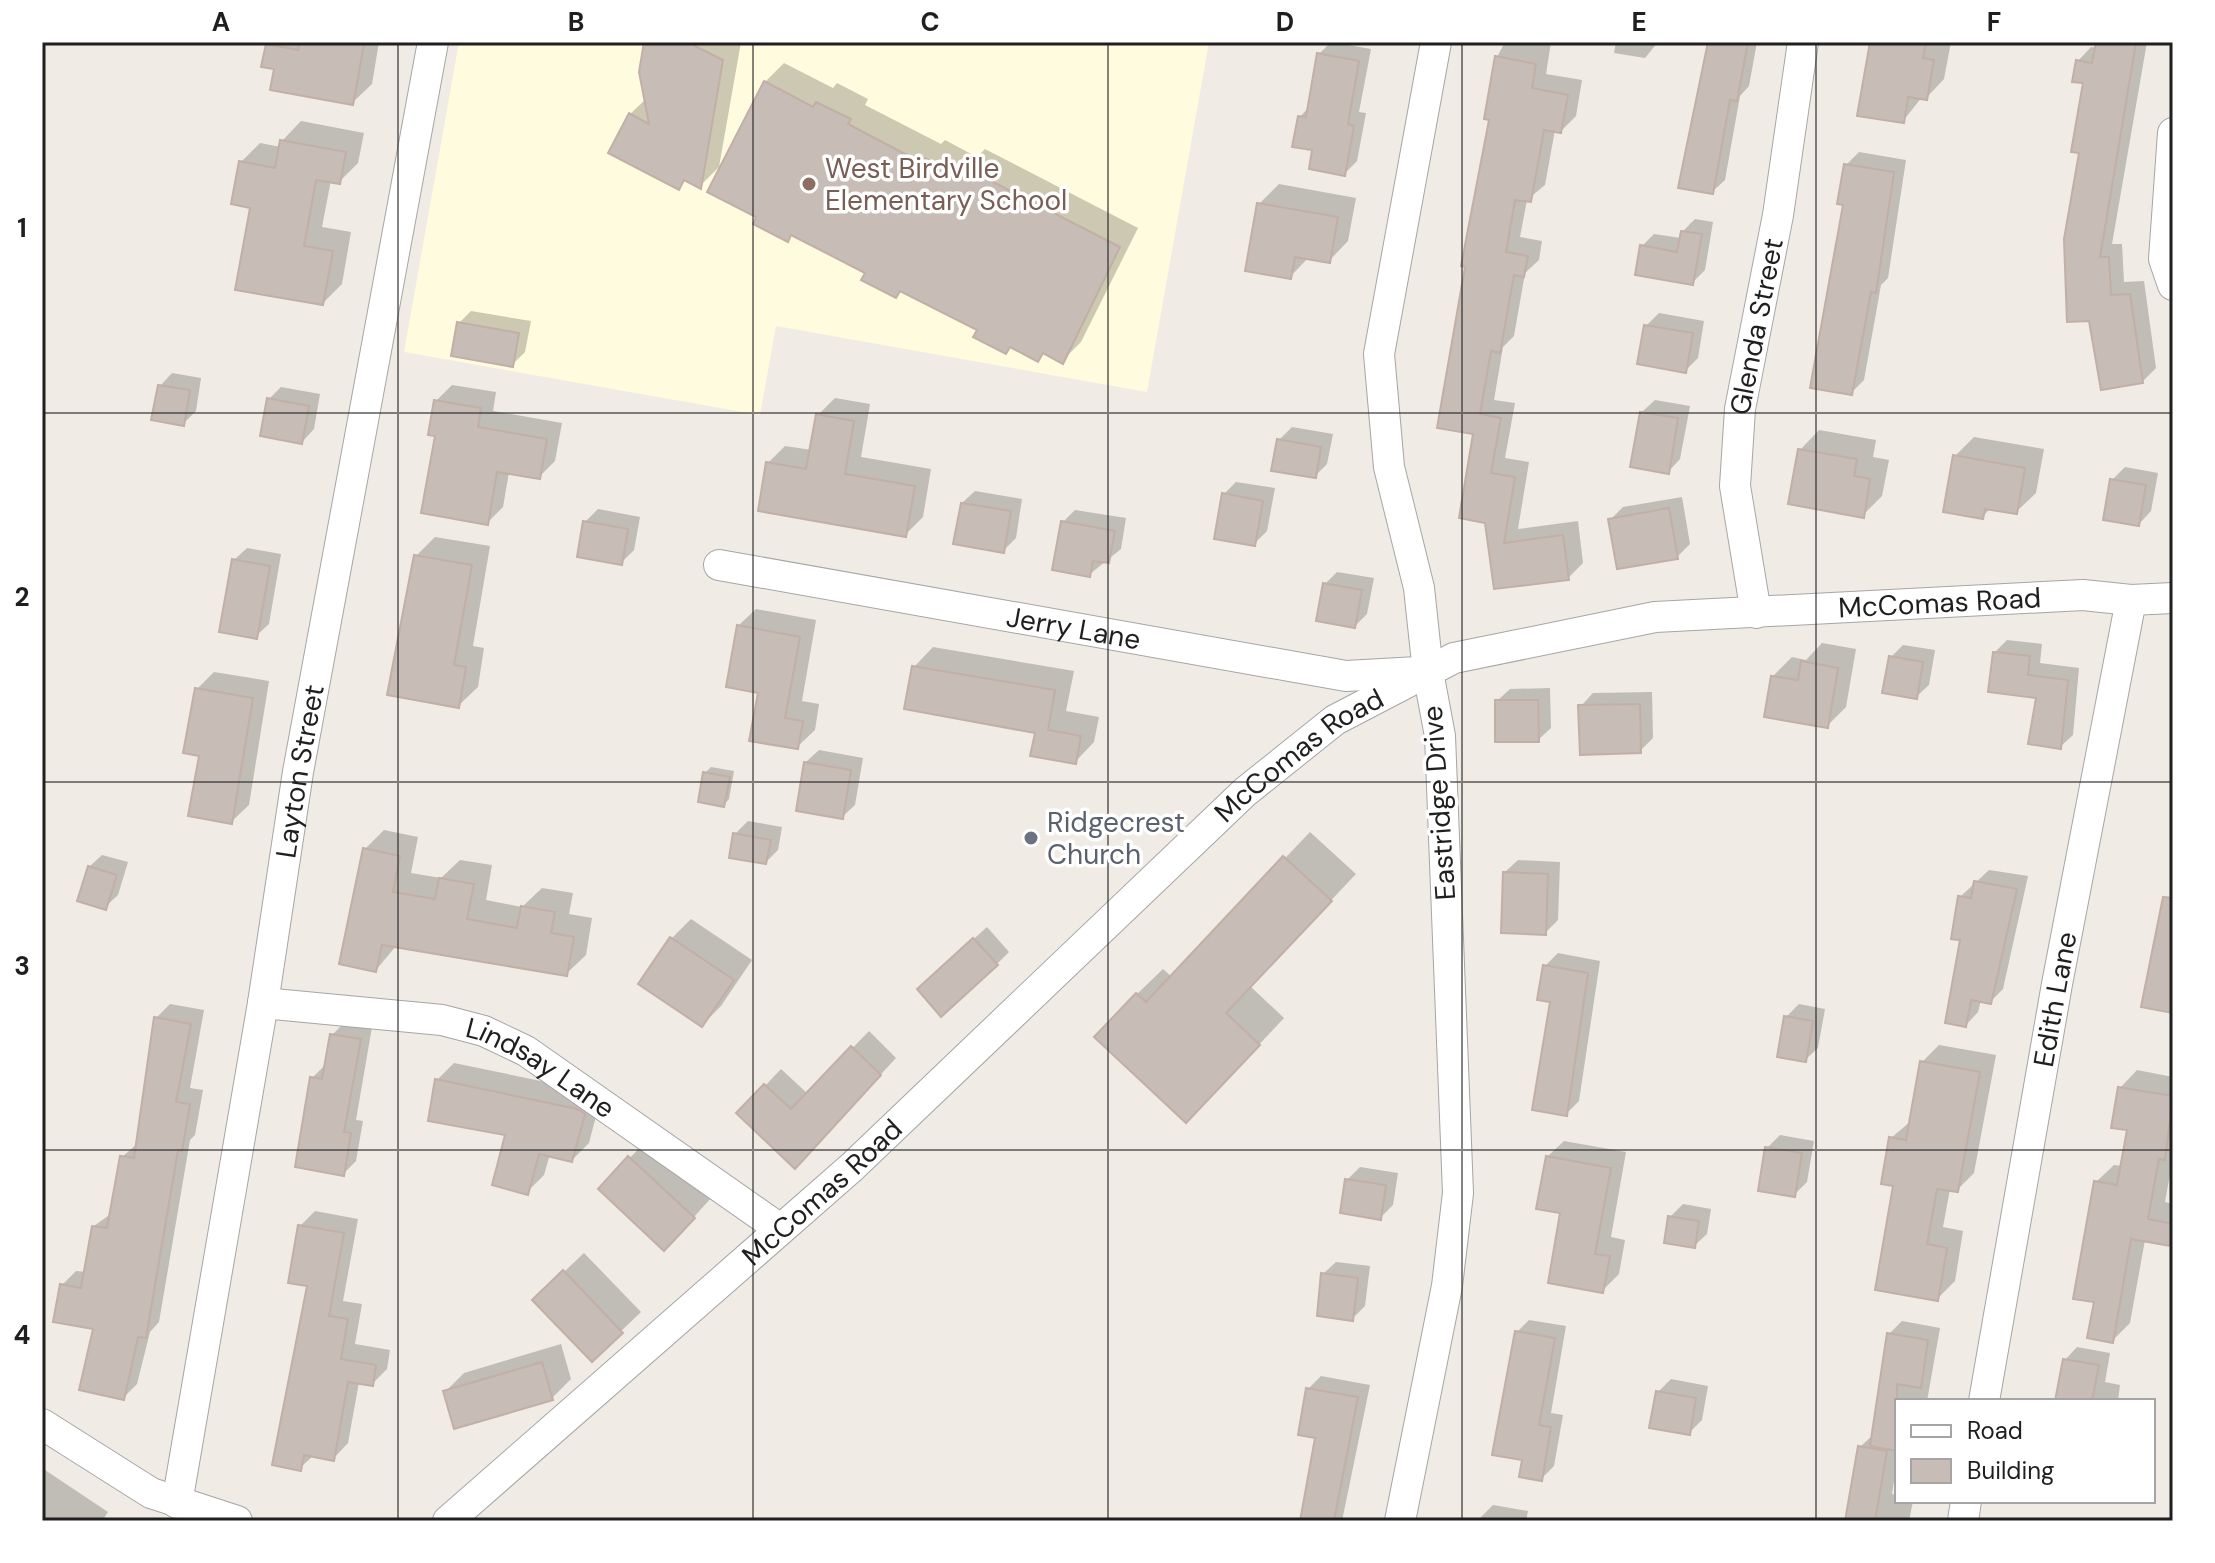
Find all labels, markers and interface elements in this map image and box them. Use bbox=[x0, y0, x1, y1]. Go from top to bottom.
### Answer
text: A bbox=[212, 5, 230, 39]
text: B bbox=[568, 5, 584, 39]
text: C bbox=[920, 5, 940, 39]
text: D bbox=[1276, 5, 1294, 39]
text: E bbox=[1631, 5, 1647, 39]
text: F bbox=[1987, 5, 2001, 39]
place label: West Birdville Elementary School bbox=[825, 150, 1067, 219]
marker: West Birdville Elementary School bbox=[800, 175, 818, 193]
text: 1 bbox=[17, 211, 27, 245]
street label: Glenda Street bbox=[1721, 235, 1792, 418]
street label: McComas Road bbox=[1837, 579, 2042, 626]
text: 2 bbox=[14, 580, 30, 614]
street label: Jerry Lane bbox=[1003, 598, 1144, 658]
street label: McComas Road bbox=[1206, 680, 1390, 830]
street label: Layton Street bbox=[267, 681, 332, 860]
street label: Eastridge Drive bbox=[1414, 705, 1464, 901]
place label: Ridgecrest Church bbox=[1047, 804, 1185, 873]
marker: Ridgecrest Church bbox=[1022, 829, 1040, 847]
street label: Edith Lane bbox=[2024, 928, 2085, 1070]
text: 3 bbox=[14, 949, 30, 983]
street label: Lindsay Lane bbox=[462, 1009, 622, 1126]
street label: McComas Road bbox=[734, 1111, 910, 1274]
text: 4 bbox=[14, 1318, 30, 1352]
legend bbox=[1895, 1399, 2155, 1503]
text: Road bbox=[1967, 1415, 2023, 1446]
text: Building bbox=[1967, 1455, 2054, 1486]

